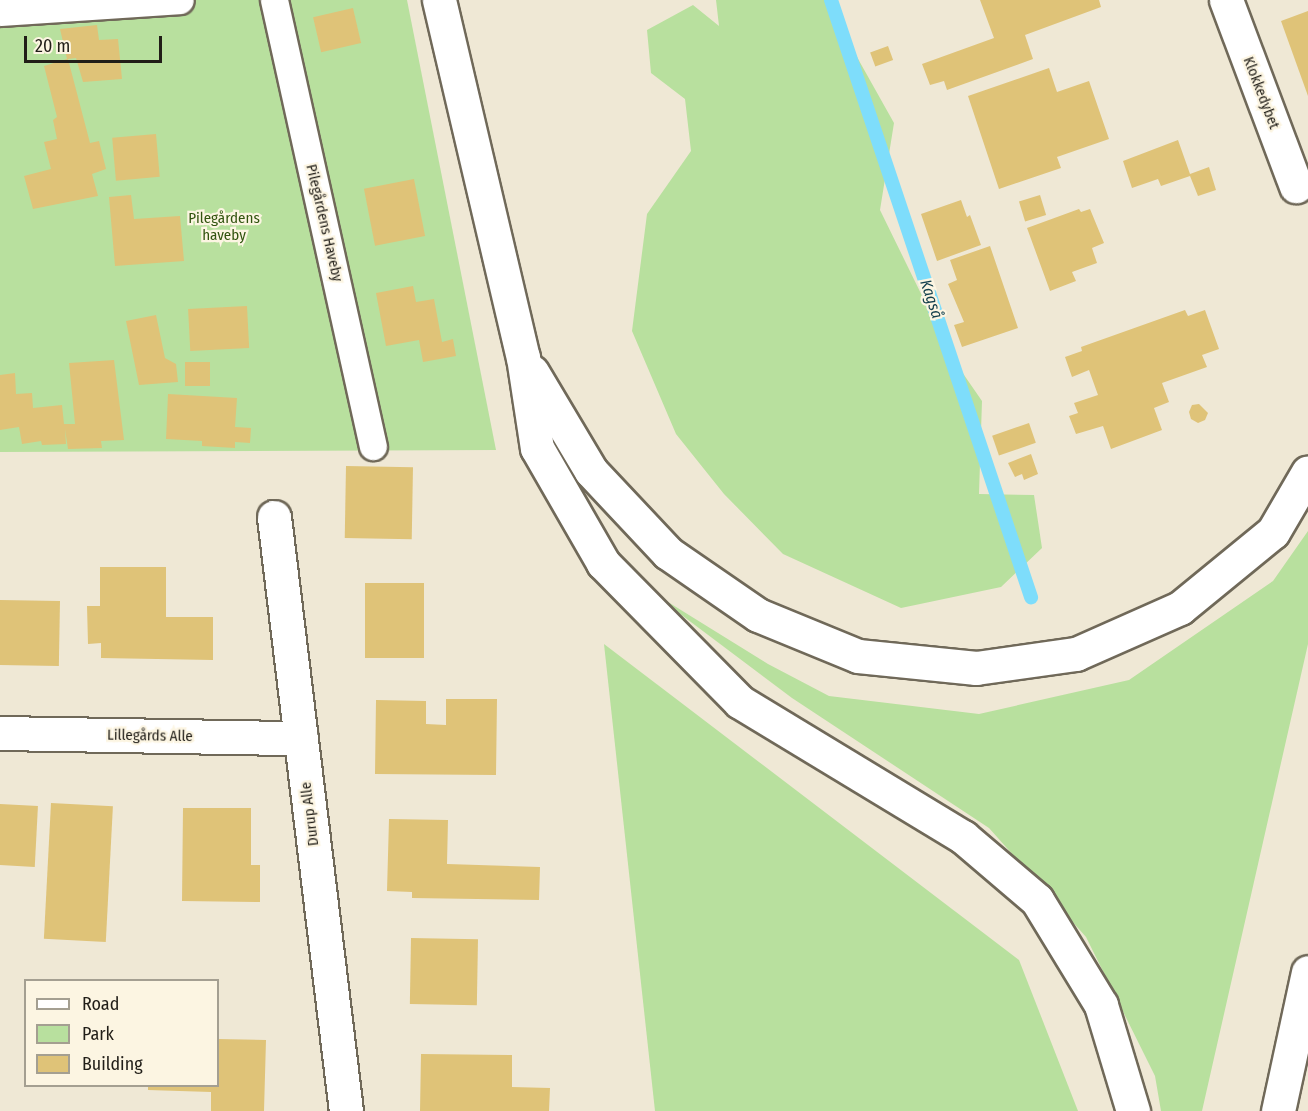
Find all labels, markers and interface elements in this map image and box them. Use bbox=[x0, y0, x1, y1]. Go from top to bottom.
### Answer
scale bar bbox=[27, 24, 165, 62]
text: 20 m bbox=[35, 35, 70, 57]
street label: Klokkedybet bbox=[1239, 54, 1283, 132]
street label: Pilegårdens Haveby bbox=[302, 163, 346, 283]
park label: Pilegårdens haveby bbox=[188, 209, 260, 244]
water label: Kagså bbox=[915, 277, 947, 321]
street label: Lillegårds Alle bbox=[107, 726, 193, 746]
street label: Durup Alle bbox=[297, 781, 323, 847]
legend bbox=[24, 979, 219, 1087]
text: Road bbox=[82, 993, 119, 1015]
text: Park bbox=[82, 1023, 114, 1045]
text: Building bbox=[82, 1053, 143, 1075]

